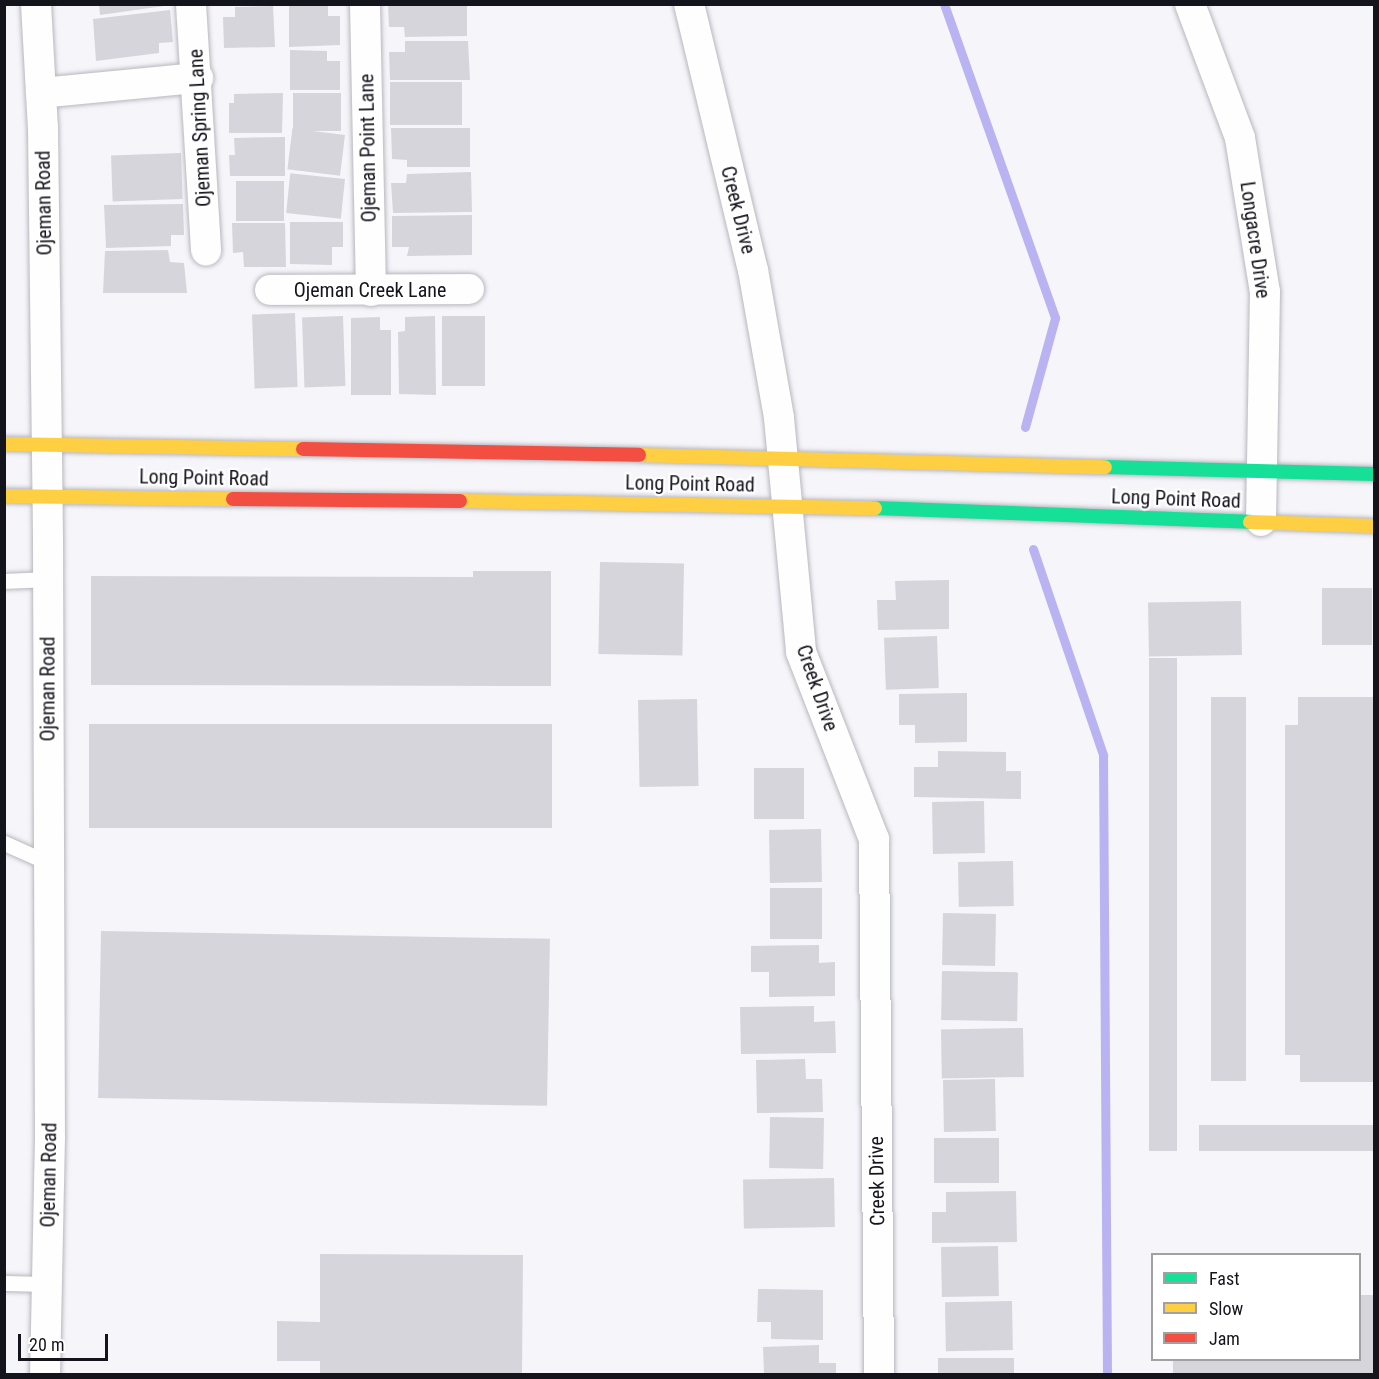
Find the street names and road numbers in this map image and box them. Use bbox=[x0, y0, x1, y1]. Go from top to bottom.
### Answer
street label: Ojeman Spring Lane bbox=[184, 48, 216, 208]
street label: Ojeman Point Lane bbox=[355, 73, 381, 223]
street label: Ojeman Road bbox=[31, 150, 57, 256]
street label: Creek Drive bbox=[716, 164, 760, 256]
street label: Longacre Drive bbox=[1235, 180, 1275, 300]
street label: Ojeman Creek Lane bbox=[294, 278, 446, 302]
street label: Long Point Road bbox=[139, 465, 269, 491]
street label: Long Point Road bbox=[625, 471, 755, 497]
street label: Long Point Road bbox=[1111, 485, 1241, 513]
street label: Ojeman Road bbox=[36, 637, 60, 741]
street label: Creek Drive bbox=[791, 642, 843, 734]
street label: Ojeman Road bbox=[36, 1122, 62, 1228]
street label: Creek Drive bbox=[864, 1136, 890, 1226]

